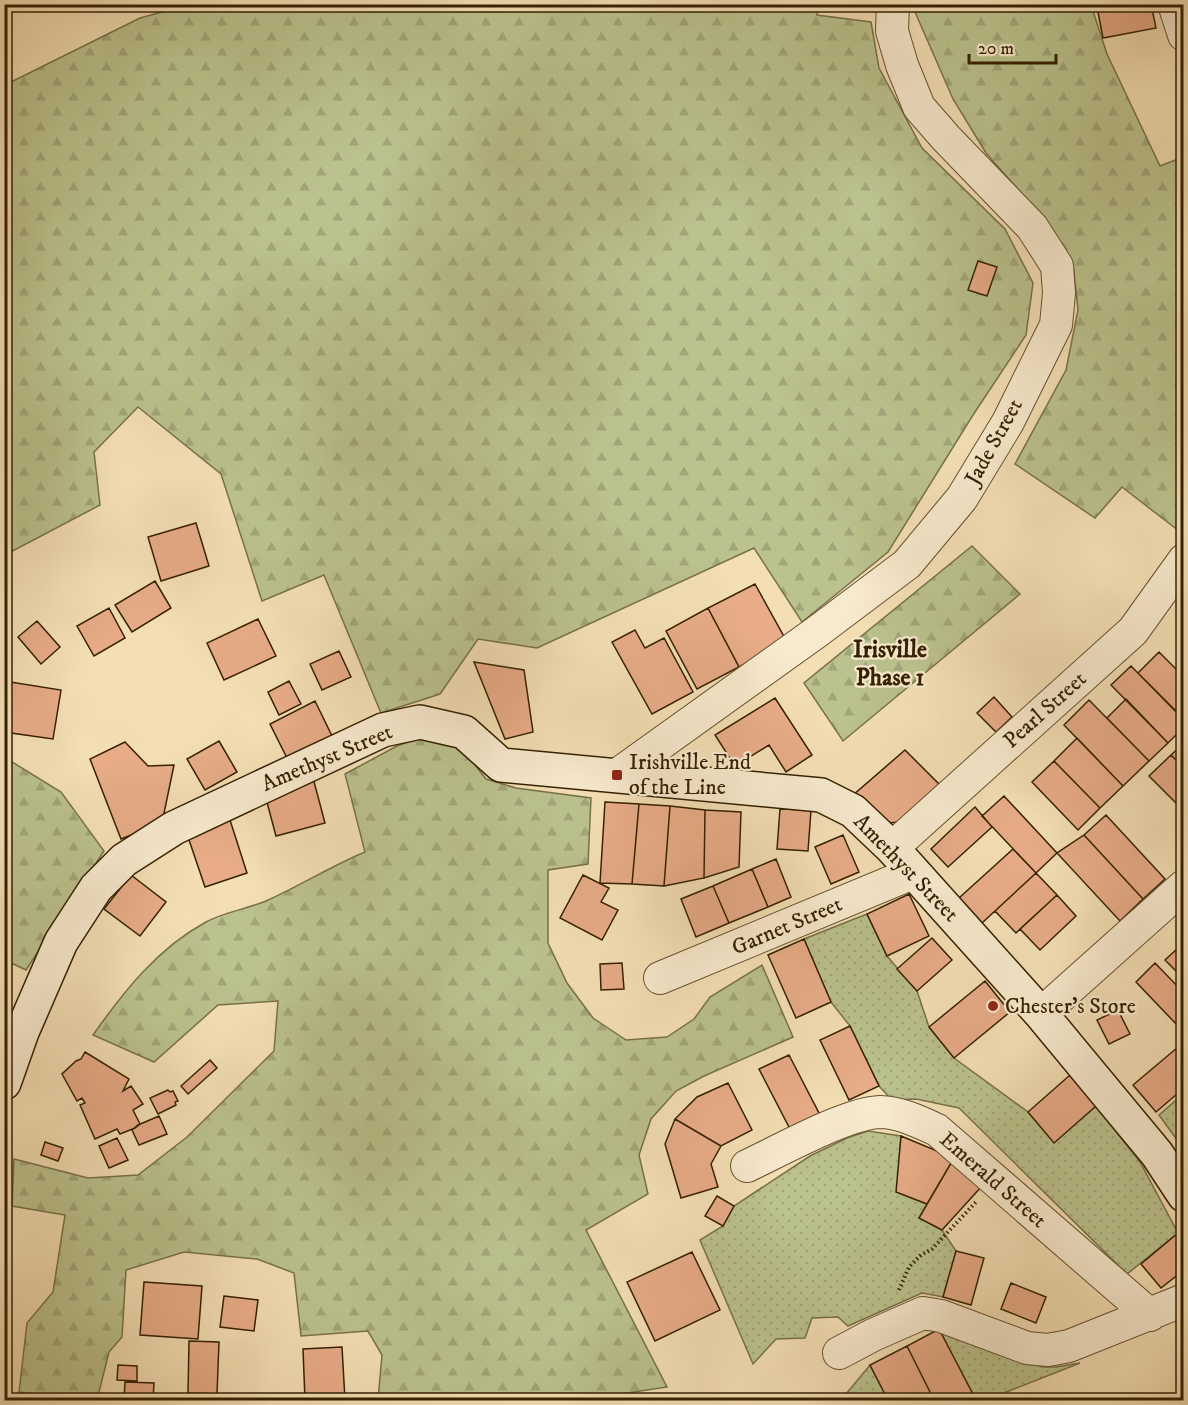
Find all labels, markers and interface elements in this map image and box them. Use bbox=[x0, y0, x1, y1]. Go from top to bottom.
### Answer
scale bar bbox=[969, 27, 1056, 65]
text: 20 m bbox=[978, 38, 1014, 60]
street label: Jade Street bbox=[958, 394, 1029, 492]
district label: Irisville Phase 1 bbox=[853, 635, 927, 693]
street label: Pearl Street bbox=[998, 666, 1092, 754]
street label: Amethyst Street bbox=[257, 718, 397, 798]
place label: Irishville End of the Line bbox=[629, 749, 751, 801]
marker: Irishville End of the Line bbox=[610, 768, 624, 782]
street label: Amethyst Street bbox=[848, 808, 964, 928]
street label: Garnet Street bbox=[728, 891, 846, 961]
place label: Chester's Store bbox=[1005, 993, 1136, 1020]
marker: Chester's Store bbox=[986, 999, 1000, 1013]
street label: Emerald Street bbox=[934, 1126, 1052, 1234]

